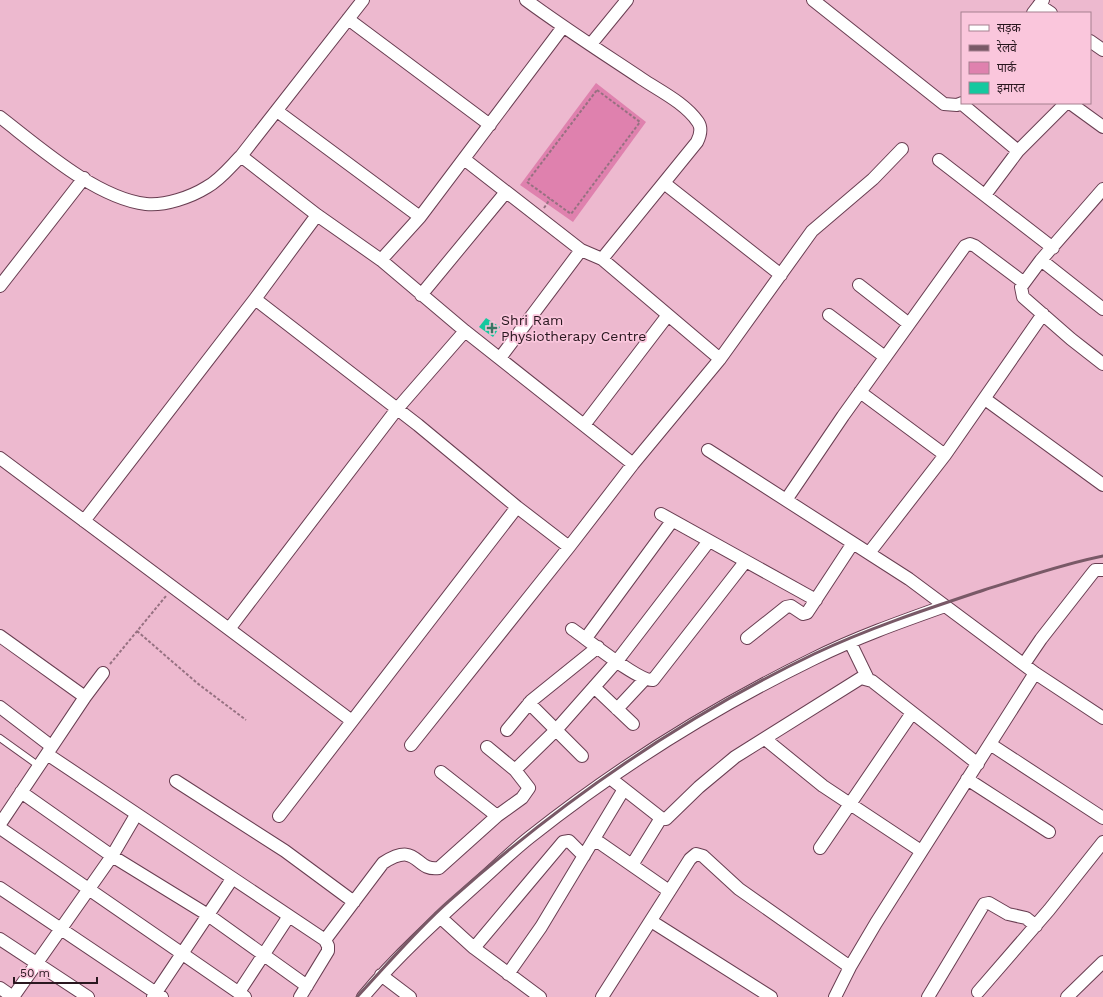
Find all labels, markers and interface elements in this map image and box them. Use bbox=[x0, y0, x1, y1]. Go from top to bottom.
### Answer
legend bbox=[961, 12, 1091, 104]
text: सड़क bbox=[997, 21, 1022, 35]
text: रेलवे bbox=[997, 40, 1017, 55]
text: पार्क bbox=[997, 61, 1017, 75]
text: इमारत bbox=[997, 81, 1026, 95]
place label: Shri Ram Physiotherapy Centre bbox=[501, 312, 646, 344]
marker: Shri Ram Physiotherapy Centre bbox=[486, 322, 498, 334]
scale bar bbox=[14, 959, 97, 985]
text: 50 m bbox=[20, 966, 50, 980]

